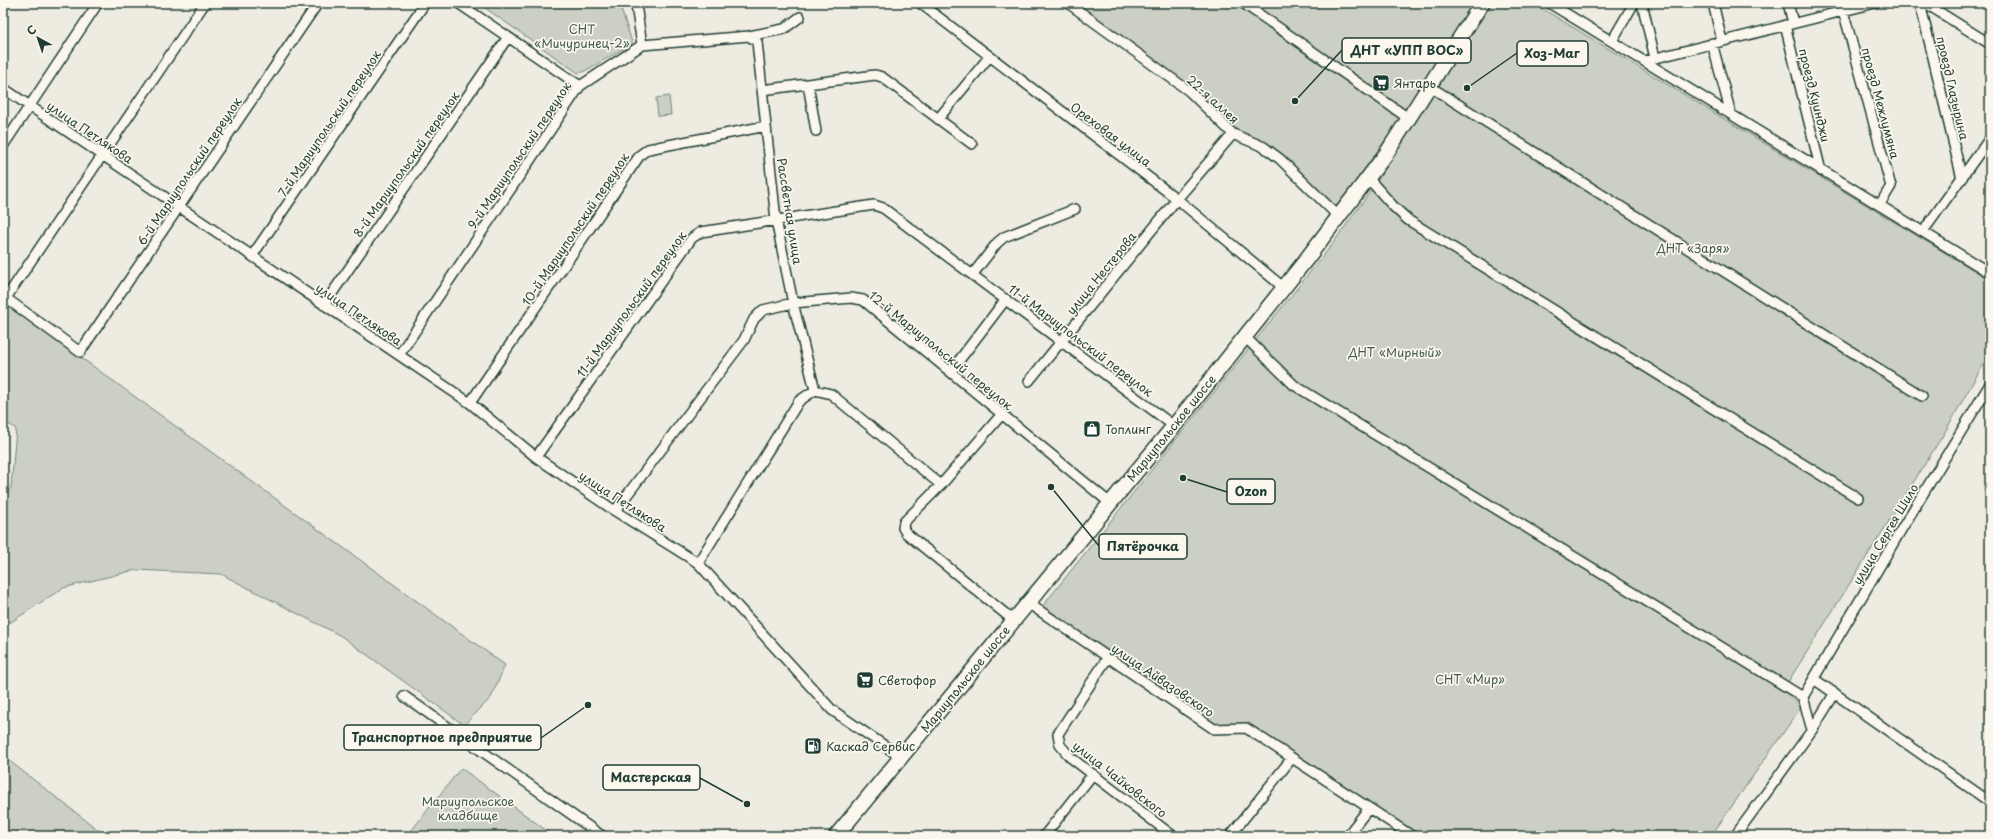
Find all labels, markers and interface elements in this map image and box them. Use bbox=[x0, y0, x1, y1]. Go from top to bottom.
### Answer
north arrow bbox=[18, 18, 58, 58]
park label: СНТ «Мичуринец-2» bbox=[534, 20, 630, 52]
text: С bbox=[23, 21, 40, 39]
street label: проезд Глазырина bbox=[1932, 34, 1974, 142]
callout: ДНТ «УПП ВОС» bbox=[1342, 38, 1471, 63]
text: ДНТ «УПП ВОС» bbox=[1350, 40, 1463, 59]
callout: Хоз-Маг bbox=[1517, 41, 1588, 66]
text: Хоз-Маг bbox=[1523, 43, 1581, 62]
street label: 7-й Мариупольский переулок bbox=[273, 45, 385, 200]
street label: проезд Межлумяна bbox=[1857, 45, 1905, 161]
street label: проезд Куинджи bbox=[1795, 46, 1835, 144]
street label: 22-я аллея bbox=[1183, 70, 1243, 128]
supermarket icon: Янтарь bbox=[1371, 73, 1391, 93]
place label: Янтарь bbox=[1394, 74, 1436, 92]
street label: 9-й Мариупольский переулок bbox=[463, 77, 576, 232]
street label: 8-й Мариупольский переулок bbox=[349, 87, 464, 241]
street label: 6-й Мариупольский переулок bbox=[133, 93, 246, 249]
street label: улица Петлякова bbox=[43, 96, 137, 168]
street label: Ореховая улица bbox=[1067, 98, 1156, 171]
street label: 10-й Мариупольский переулок bbox=[517, 148, 634, 309]
street label: Рассветная улица bbox=[773, 156, 807, 266]
street label: 11-й Мариупольский переулок bbox=[572, 226, 691, 381]
street label: улица Нестерова bbox=[1062, 227, 1140, 318]
park label: ДНТ «Заря» bbox=[1656, 239, 1729, 257]
street label: улица Петлякова bbox=[312, 278, 406, 350]
street label: 11-й Мариупольский переулок bbox=[1005, 280, 1158, 401]
street label: 12-й Мариупольский переулок bbox=[865, 286, 1018, 414]
park label: ДНТ «Мирный» bbox=[1348, 343, 1442, 361]
street label: Мариупольское шоссе bbox=[1122, 371, 1220, 485]
shop icon: Топлинг bbox=[1082, 419, 1102, 439]
place label: Топлинг bbox=[1105, 420, 1152, 438]
street label: улица Петлякова bbox=[576, 466, 671, 536]
callout: Ozon bbox=[1227, 479, 1275, 504]
street label: улица Сергея Шило bbox=[1848, 480, 1922, 588]
text: Ozon bbox=[1235, 481, 1267, 500]
callout: Пятёрочка bbox=[1099, 534, 1187, 559]
text: Пятёрочка bbox=[1107, 536, 1179, 555]
street label: Мариупольское шоссе bbox=[916, 622, 1014, 736]
street label: улица Айвазовского bbox=[1108, 639, 1218, 721]
supermarket icon: Светофор bbox=[855, 670, 875, 690]
park label: СНТ «Мир» bbox=[1435, 670, 1505, 688]
place label: Светофор bbox=[878, 671, 936, 689]
callout: Транспортное предприятие bbox=[344, 725, 541, 750]
text: Транспортное предприятие bbox=[352, 727, 532, 746]
fuel station icon: Каскад Сервис bbox=[803, 736, 823, 756]
street label: улица Чайковского bbox=[1069, 736, 1171, 822]
place label: Каскад Сервис bbox=[826, 737, 915, 755]
callout: Мастерская bbox=[603, 765, 700, 790]
text: Мастерская bbox=[611, 767, 691, 786]
park label: Мариупольское кладбище bbox=[422, 792, 515, 824]

